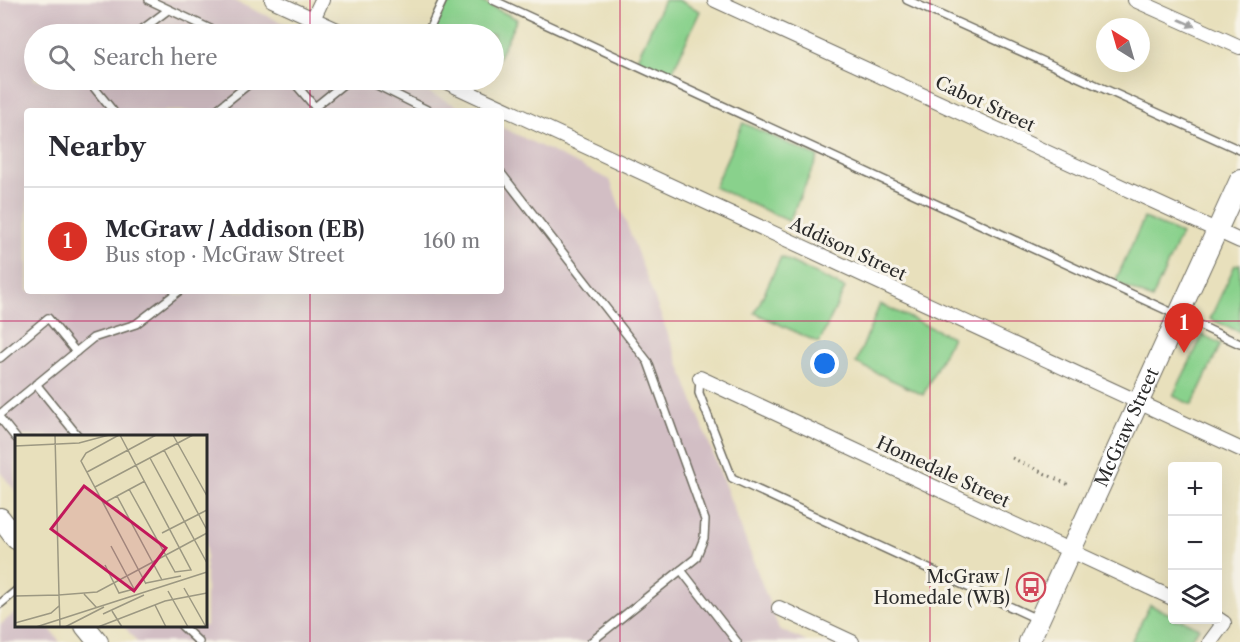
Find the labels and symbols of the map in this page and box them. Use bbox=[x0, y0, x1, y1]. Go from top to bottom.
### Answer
north arrow bbox=[1096, 18, 1150, 72]
one-way arrow bbox=[1179, 19, 1196, 28]
street label: Cabot Street bbox=[932, 71, 1039, 137]
street label: Addison Street bbox=[785, 212, 911, 286]
pin: 1 bbox=[1164, 304, 1204, 353]
your location bbox=[810, 349, 839, 378]
street label: McGraw Street bbox=[1090, 364, 1164, 490]
street label: Homedale Street bbox=[873, 431, 1014, 513]
inset map bbox=[15, 435, 207, 627]
place label: McGraw / Homedale (WB) bbox=[874, 566, 1010, 609]
bus stop icon: McGraw / Homedale (WB) bbox=[1015, 571, 1047, 603]

